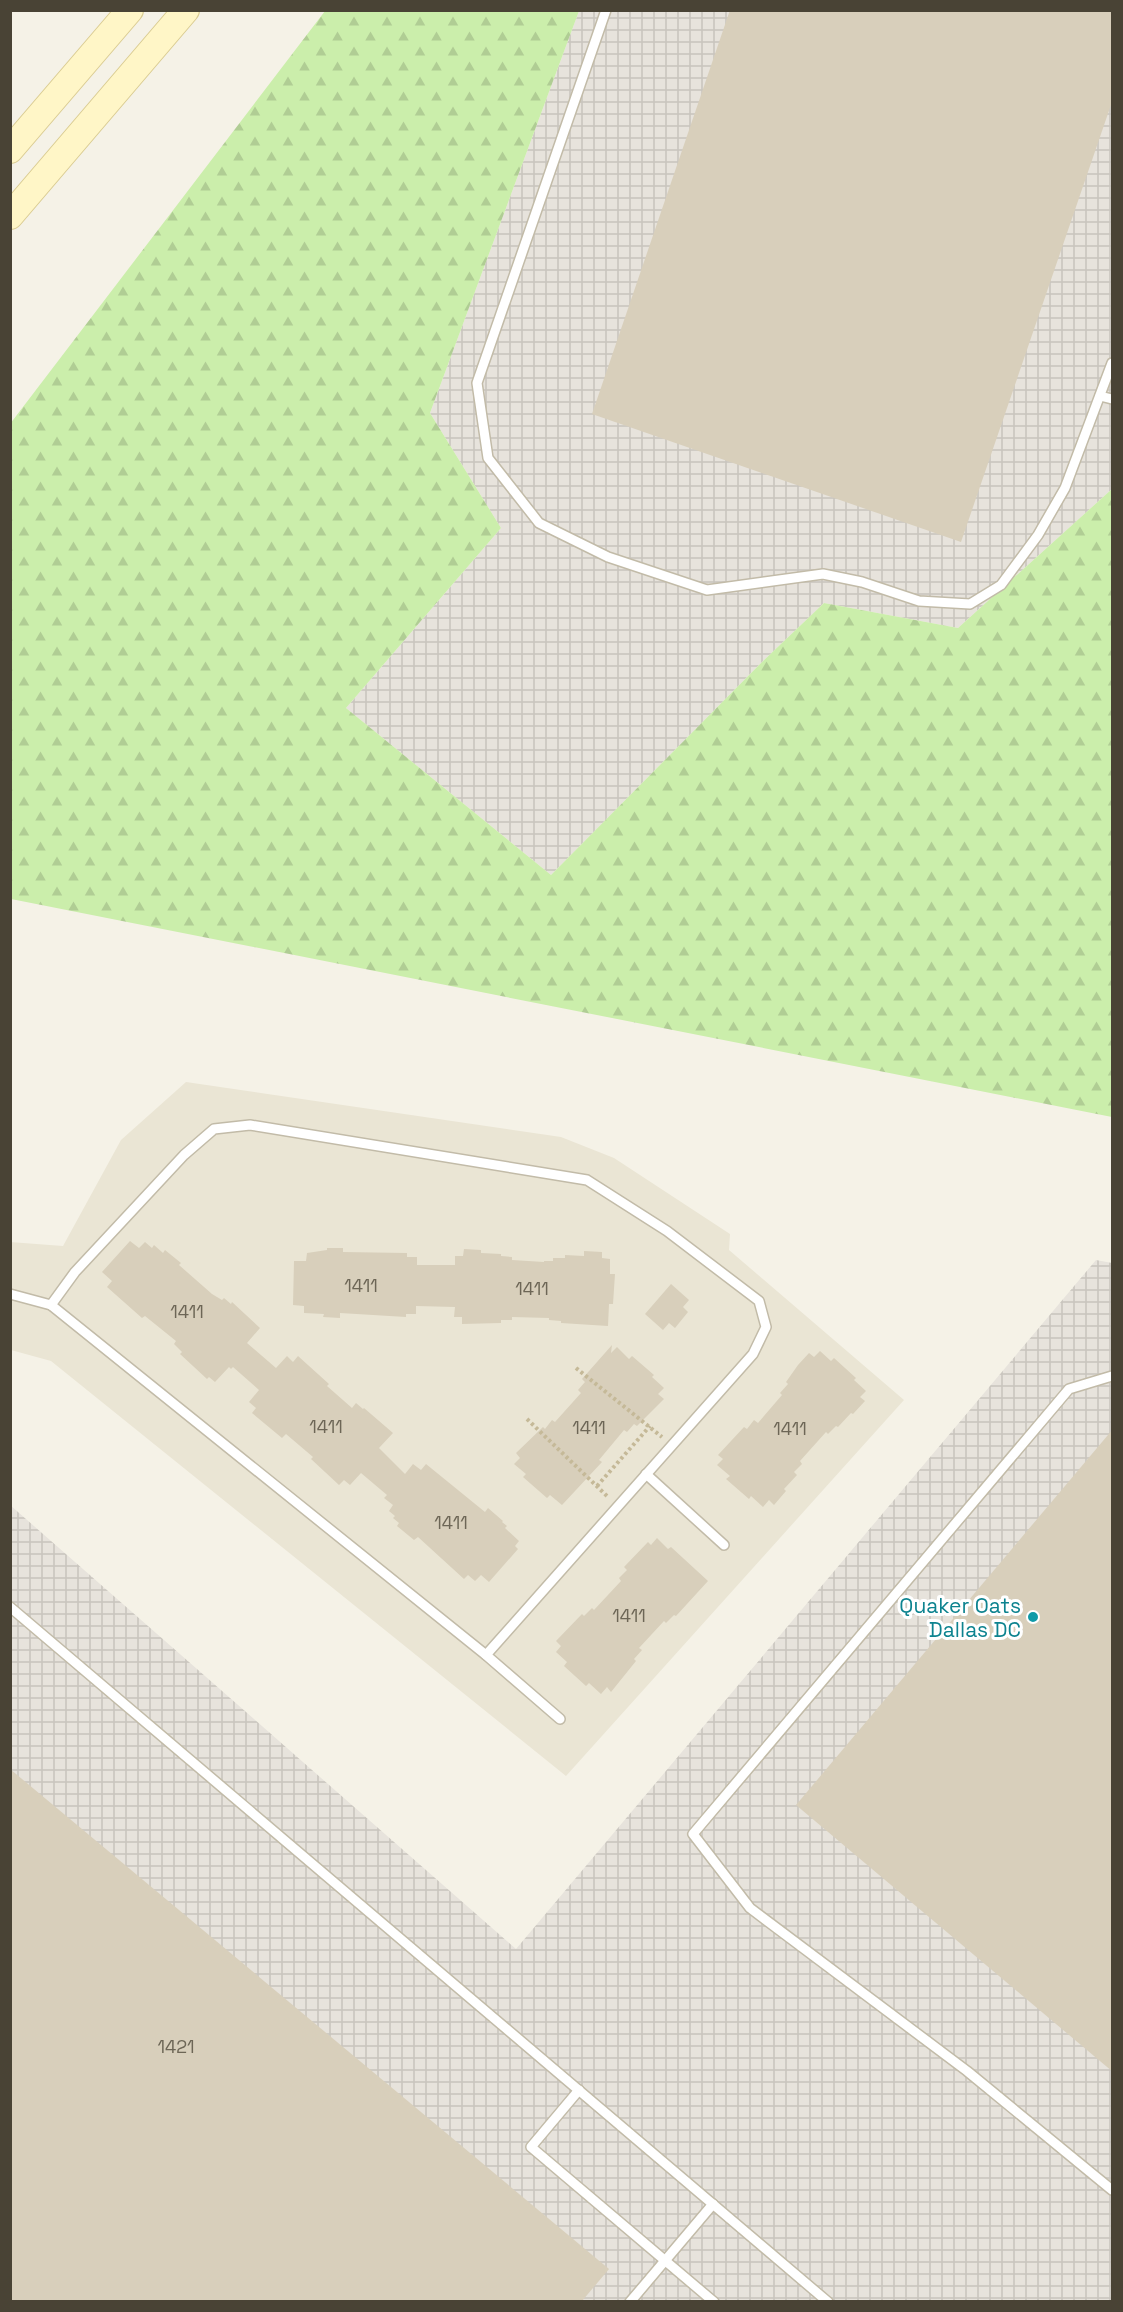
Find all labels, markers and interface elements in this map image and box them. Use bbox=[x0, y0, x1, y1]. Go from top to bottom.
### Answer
house number: 1411 bbox=[344, 1274, 378, 1297]
house number: 1411 bbox=[515, 1277, 549, 1300]
house number: 1411 bbox=[170, 1300, 204, 1323]
house number: 1411 bbox=[309, 1415, 343, 1438]
house number: 1411 bbox=[572, 1416, 606, 1439]
house number: 1411 bbox=[773, 1417, 807, 1440]
house number: 1411 bbox=[434, 1511, 468, 1534]
place label: Quaker Oats Dallas DC bbox=[899, 1592, 1021, 1643]
house number: 1411 bbox=[612, 1604, 646, 1627]
marker: Quaker Oats Dallas DC bbox=[1026, 1610, 1040, 1624]
house number: 1421 bbox=[157, 2035, 195, 2058]

